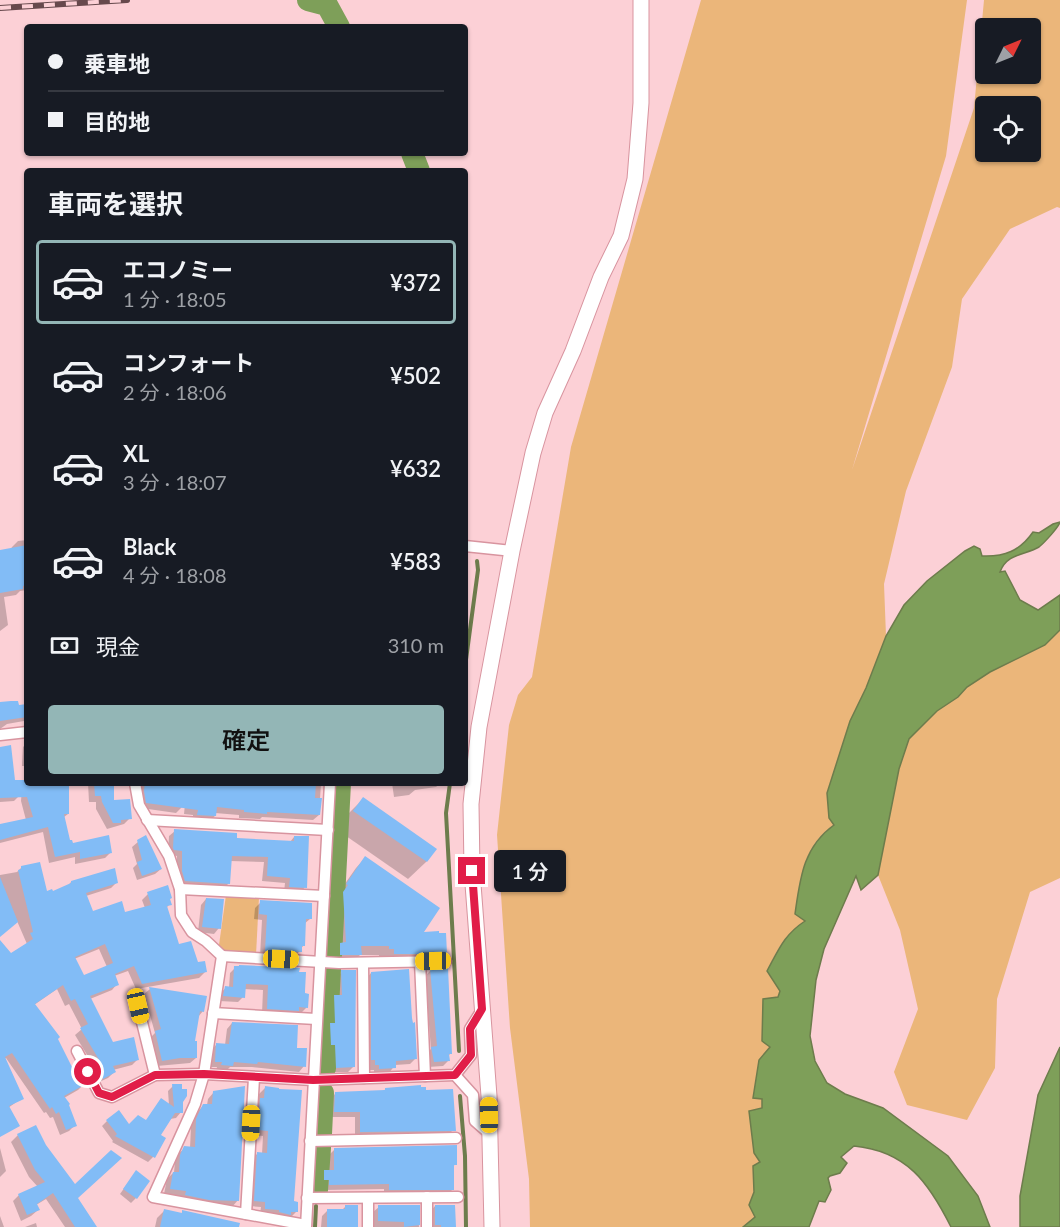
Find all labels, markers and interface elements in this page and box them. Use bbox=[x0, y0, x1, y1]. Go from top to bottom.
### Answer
north arrow bbox=[975, 18, 1041, 84]
map controls bbox=[975, 18, 1041, 162]
text: 乗車地 bbox=[84, 50, 150, 77]
button: locate bbox=[975, 96, 1041, 162]
text: 目的地 bbox=[84, 108, 150, 135]
text: 車両を選択 bbox=[48, 187, 183, 220]
icon: car bbox=[51, 255, 105, 309]
text: エコノミー bbox=[123, 256, 233, 283]
text: ¥372 bbox=[390, 269, 441, 296]
text: 1 分 · 18:05 bbox=[123, 287, 227, 311]
icon: car bbox=[51, 348, 105, 402]
text: コンフォート bbox=[123, 349, 254, 376]
text: ¥502 bbox=[390, 362, 441, 389]
text: 2 分 · 18:06 bbox=[123, 380, 227, 404]
text: XL bbox=[123, 440, 149, 467]
icon: car bbox=[51, 441, 105, 495]
text: ¥632 bbox=[390, 455, 441, 482]
text: 3 分 · 18:07 bbox=[123, 470, 227, 494]
text: Black bbox=[123, 533, 176, 560]
icon: car bbox=[51, 534, 105, 588]
text: ¥583 bbox=[390, 548, 441, 575]
text: 4 分 · 18:08 bbox=[123, 563, 227, 587]
icon: cash bbox=[48, 629, 81, 662]
text: 現金 bbox=[96, 633, 140, 660]
text: 310 m bbox=[388, 633, 444, 657]
button: 確定 bbox=[48, 705, 444, 774]
callout: 1 分 bbox=[493, 850, 565, 892]
route end bbox=[458, 857, 485, 884]
text: 1 分 bbox=[512, 859, 548, 883]
car bbox=[263, 949, 299, 969]
car bbox=[415, 952, 451, 970]
car bbox=[125, 986, 151, 1026]
route start bbox=[74, 1058, 101, 1085]
car bbox=[480, 1097, 498, 1133]
car bbox=[241, 1105, 261, 1141]

